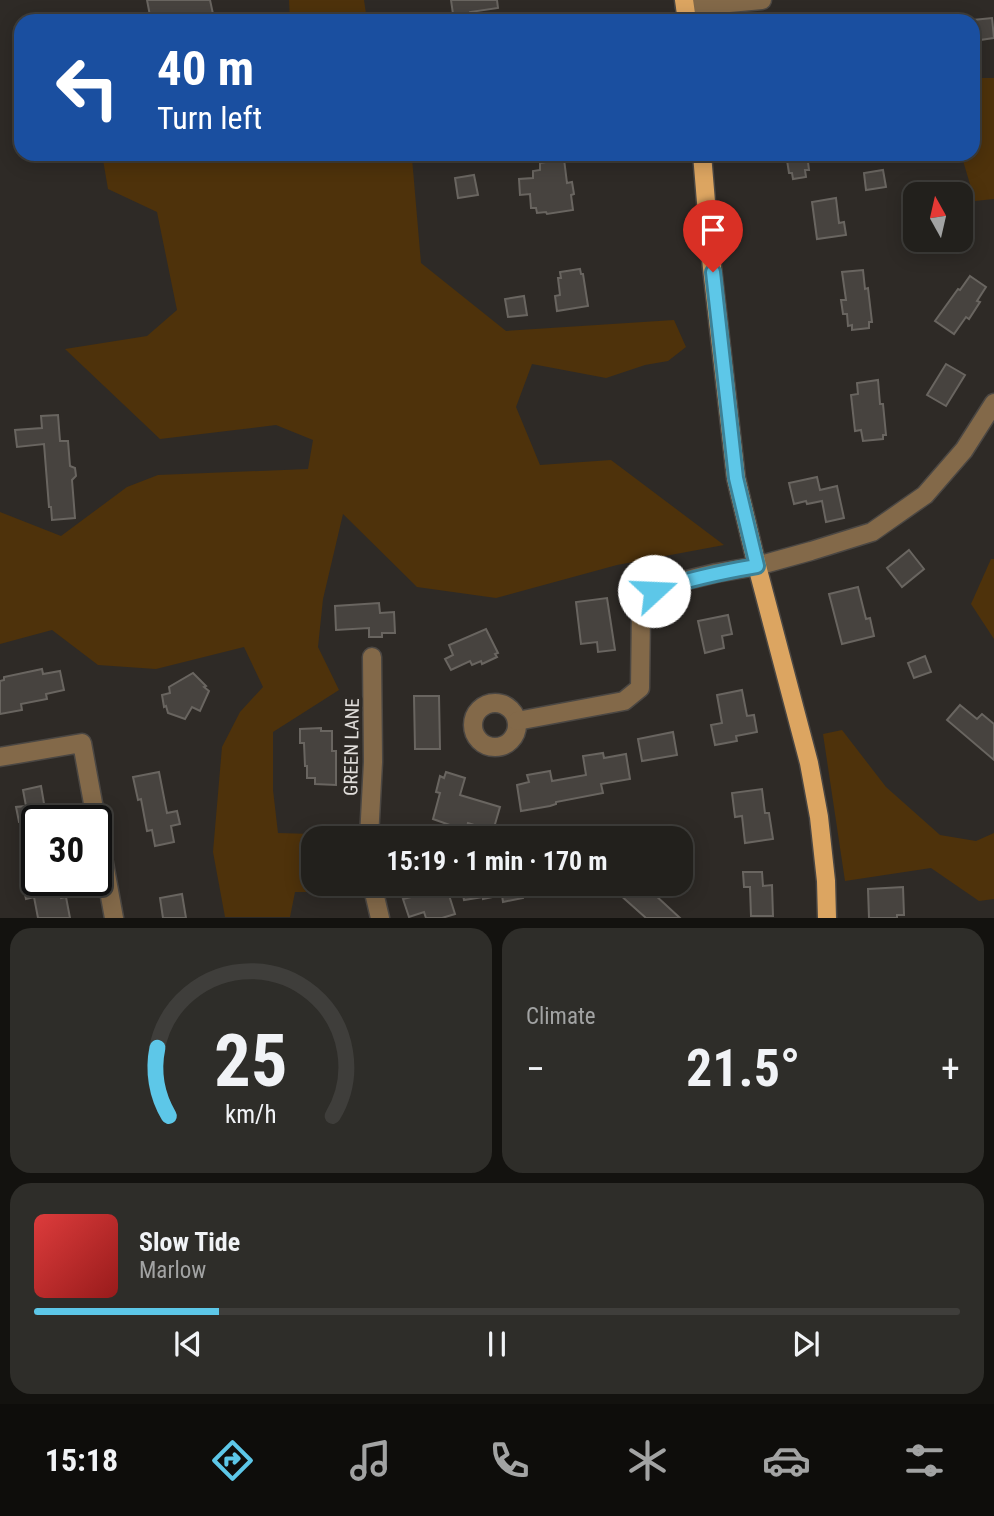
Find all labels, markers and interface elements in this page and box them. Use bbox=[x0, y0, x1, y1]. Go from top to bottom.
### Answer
text: 40 m bbox=[157, 40, 254, 97]
icon: left bbox=[42, 42, 133, 133]
text: Turn left bbox=[157, 99, 262, 137]
north arrow bbox=[903, 182, 973, 252]
map controls bbox=[903, 182, 973, 252]
pin bbox=[683, 200, 743, 272]
icon: arrive bbox=[694, 211, 732, 249]
position arrow bbox=[617, 554, 691, 628]
street label: GREEN LANE bbox=[339, 698, 364, 796]
speed limit sign: 30 bbox=[21, 805, 112, 896]
text: 15:19 · 1 min · 170 m bbox=[387, 846, 607, 876]
text: Climate bbox=[526, 1003, 596, 1030]
text: 25 bbox=[214, 1019, 288, 1105]
text: 21.5° bbox=[686, 1038, 800, 1099]
text: − bbox=[526, 1047, 545, 1091]
text: + bbox=[941, 1047, 960, 1091]
text: km/h bbox=[225, 1100, 277, 1129]
text: Slow Tide bbox=[139, 1227, 240, 1257]
text: Marlow bbox=[139, 1257, 206, 1284]
icon: previous bbox=[169, 1325, 207, 1363]
icon: pause bbox=[478, 1325, 516, 1363]
icon: next bbox=[787, 1325, 825, 1363]
icon: directions bbox=[208, 1436, 257, 1485]
icon: music bbox=[346, 1436, 395, 1485]
icon: phone bbox=[485, 1436, 534, 1485]
icon: climate bbox=[623, 1436, 672, 1485]
icon: car bbox=[762, 1436, 811, 1485]
icon: filters bbox=[900, 1436, 949, 1485]
text: 15:18 bbox=[45, 1441, 118, 1479]

